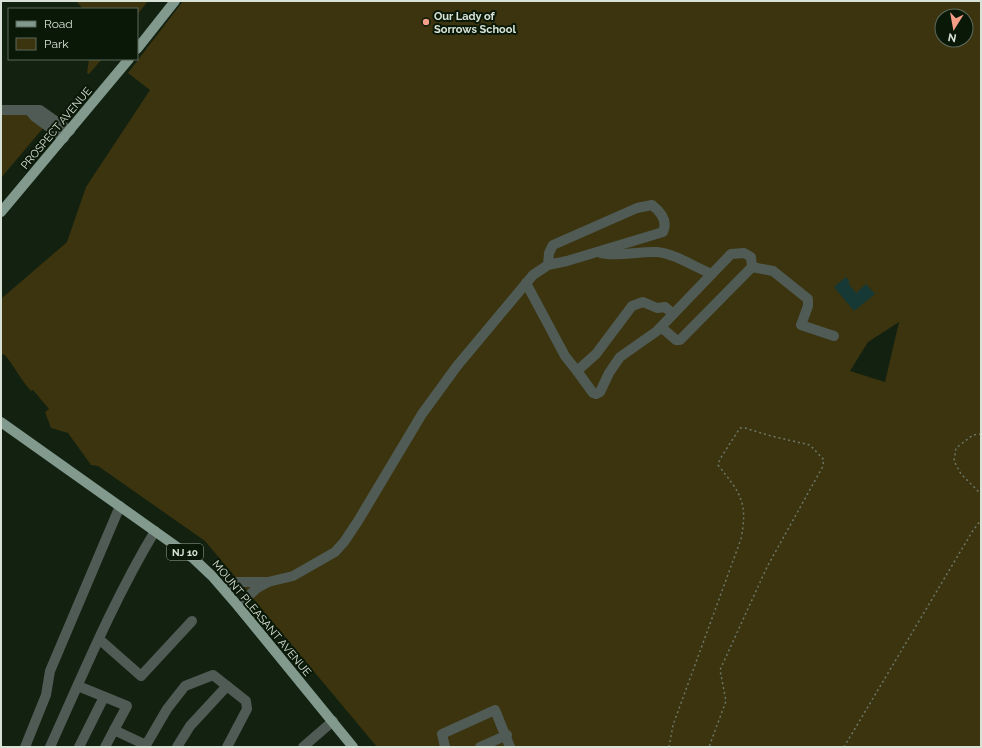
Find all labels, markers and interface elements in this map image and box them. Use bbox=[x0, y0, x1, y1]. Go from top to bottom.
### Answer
legend bbox=[8, 8, 138, 60]
north arrow bbox=[934, 8, 974, 48]
place label: Our Lady of Sorrows School bbox=[434, 10, 516, 36]
text: Road bbox=[44, 17, 73, 31]
marker: Our Lady of Sorrows School bbox=[421, 17, 431, 27]
text: N bbox=[947, 30, 958, 45]
text: Park bbox=[44, 37, 69, 51]
street label: PROSPECT AVENUE bbox=[18, 84, 95, 172]
road number: NJ 10 bbox=[167, 544, 203, 560]
street label: MOUNT PLEASANT AVENUE bbox=[209, 558, 314, 679]

